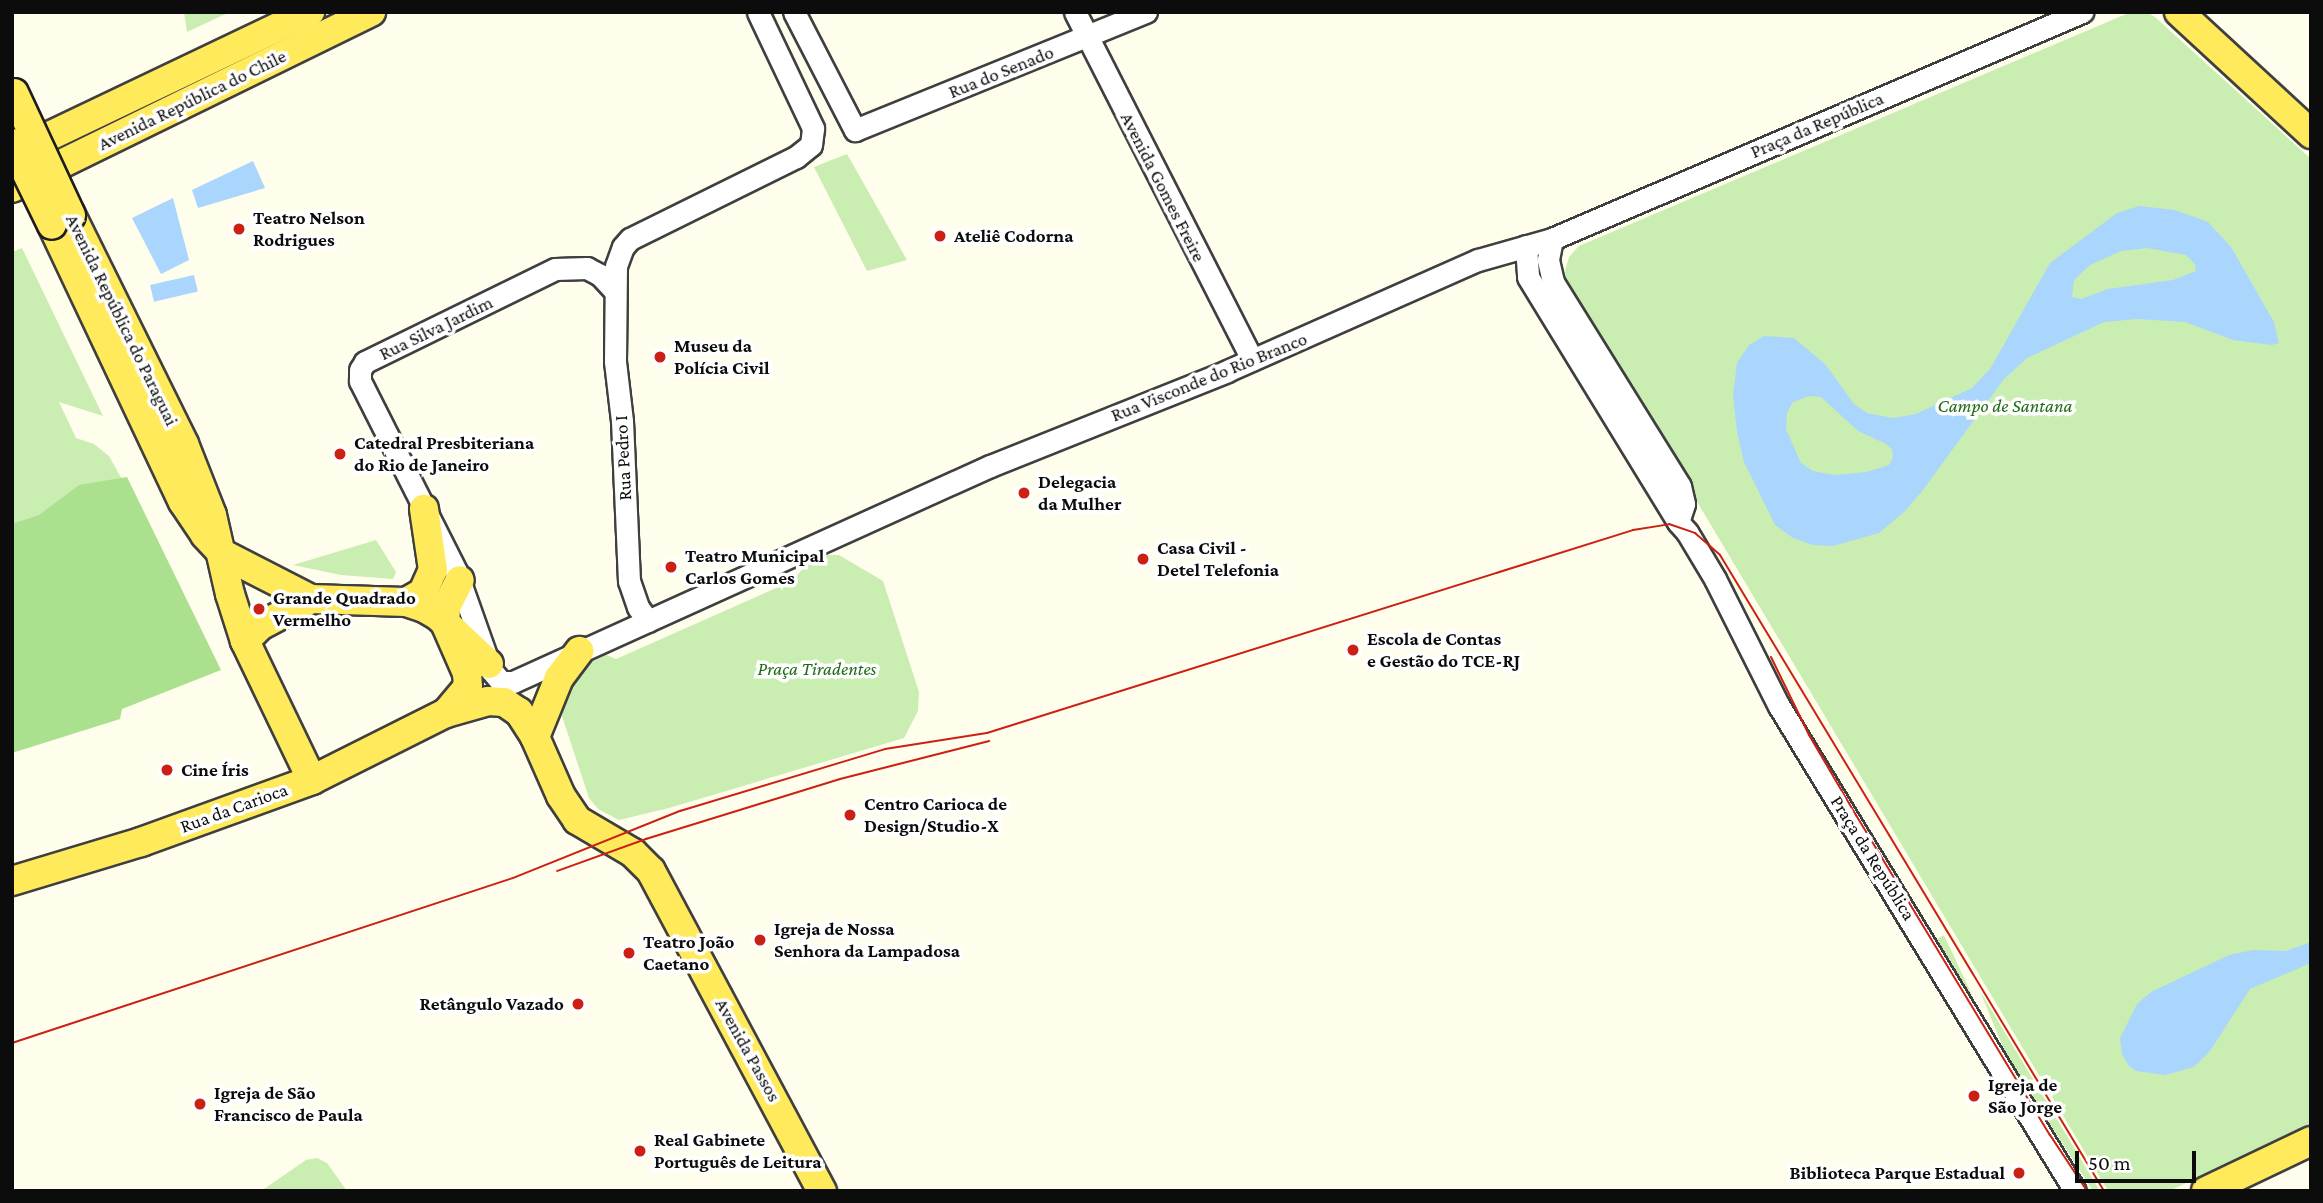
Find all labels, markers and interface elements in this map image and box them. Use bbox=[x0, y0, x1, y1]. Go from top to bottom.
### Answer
street label: Rua do Senado bbox=[945, 41, 1057, 103]
street label: Avenida República do Chile bbox=[94, 45, 290, 155]
street label: Praça da República bbox=[1747, 87, 1887, 163]
street label: Avenida Gomes Freire bbox=[1115, 109, 1211, 265]
place label: Teatro Nelson Rodrigues bbox=[253, 207, 365, 251]
street label: Avenida República do Paraguai bbox=[61, 210, 183, 430]
marker: Teatro Nelson Rodrigues bbox=[231, 221, 247, 237]
place label: Ateliê Codorna bbox=[954, 225, 1073, 247]
marker: Ateliê Codorna bbox=[932, 228, 948, 244]
street label: Rua Silva Jardim bbox=[375, 291, 497, 365]
street label: Rua Visconde do Rio Branco bbox=[1108, 327, 1310, 427]
place label: Museu da Polícia Civil bbox=[674, 335, 769, 379]
marker: Museu da Polícia Civil bbox=[652, 349, 668, 365]
park label: Campo de Santana bbox=[1938, 395, 2072, 417]
street label: Rua Pedro I bbox=[609, 415, 637, 501]
place label: Catedral Presbiteriana do Rio de Janeiro bbox=[354, 432, 534, 476]
marker: Catedral Presbiteriana do Rio de Janeiro bbox=[332, 446, 348, 462]
place label: Delegacia da Mulher bbox=[1038, 471, 1121, 515]
marker: Delegacia da Mulher bbox=[1016, 485, 1032, 501]
place label: Casa Civil - Detel Telefonia bbox=[1157, 537, 1279, 581]
place label: Teatro Municipal Carlos Gomes bbox=[685, 545, 824, 589]
marker: Casa Civil - Detel Telefonia bbox=[1135, 551, 1151, 567]
marker: Teatro Municipal Carlos Gomes bbox=[663, 559, 679, 575]
place label: Grande Quadrado Vermelho bbox=[273, 587, 416, 631]
marker: Grande Quadrado Vermelho bbox=[251, 601, 267, 617]
place label: Escola de Contas e Gestão do TCE-RJ bbox=[1367, 628, 1520, 672]
marker: Escola de Contas e Gestão do TCE-RJ bbox=[1345, 642, 1361, 658]
park label: Praça Tiradentes bbox=[758, 658, 876, 680]
place label: Cine Íris bbox=[181, 759, 249, 781]
marker: Cine Íris bbox=[159, 762, 175, 778]
street label: Rua da Carioca bbox=[177, 778, 291, 838]
street label: Praça da República bbox=[1826, 792, 1920, 924]
place label: Centro Carioca de Design/Studio-X bbox=[864, 793, 1007, 837]
marker: Centro Carioca de Design/Studio-X bbox=[842, 807, 858, 823]
place label: Igreja de Nossa Senhora da Lampadosa bbox=[774, 918, 960, 962]
place label: Teatro João Caetano bbox=[643, 931, 734, 975]
marker: Igreja de Nossa Senhora da Lampadosa bbox=[752, 932, 768, 948]
marker: Teatro João Caetano bbox=[621, 945, 637, 961]
place label: Retângulo Vazado bbox=[420, 993, 564, 1015]
street label: Avenida Passos bbox=[710, 994, 786, 1106]
marker: Retângulo Vazado bbox=[570, 996, 586, 1012]
place label: Igreja de São Jorge bbox=[1988, 1074, 2062, 1118]
place label: Igreja de São Francisco de Paula bbox=[214, 1082, 363, 1126]
marker: Igreja de São Jorge bbox=[1966, 1088, 1982, 1104]
marker: Igreja de São Francisco de Paula bbox=[192, 1096, 208, 1112]
place label: Real Gabinete Português de Leitura bbox=[654, 1129, 821, 1173]
scale bar bbox=[2078, 1136, 2199, 1180]
marker: Real Gabinete Português de Leitura bbox=[632, 1143, 648, 1159]
text: 50 m bbox=[2088, 1151, 2131, 1175]
place label: Biblioteca Parque Estadual bbox=[1790, 1162, 2005, 1184]
marker: Biblioteca Parque Estadual bbox=[2011, 1165, 2027, 1181]

